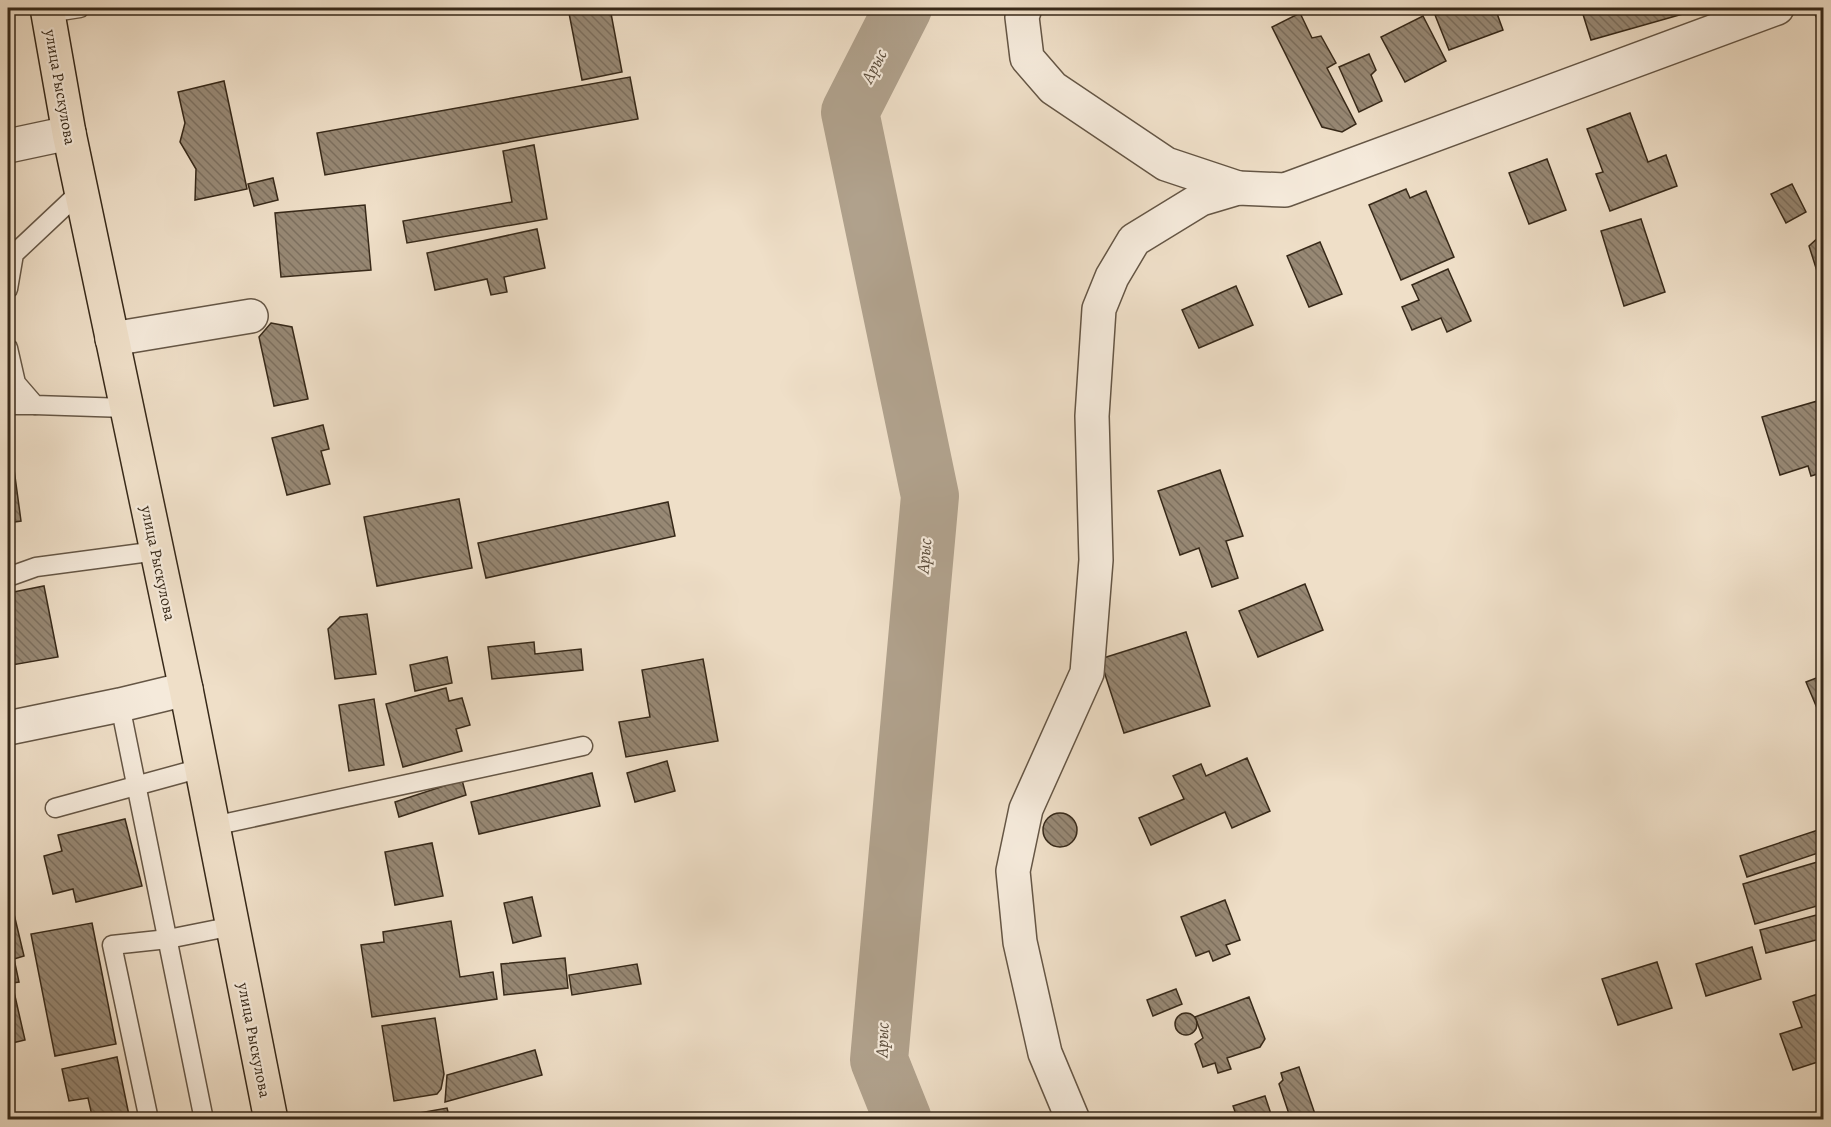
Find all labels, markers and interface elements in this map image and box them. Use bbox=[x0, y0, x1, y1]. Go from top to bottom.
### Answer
street label: улица Рыскулова bbox=[39, 27, 81, 147]
water label: Арыс bbox=[855, 44, 893, 88]
street label: улица Рыскулова bbox=[135, 503, 181, 623]
water label: Арыс bbox=[910, 537, 938, 576]
street label: улица Рыскулова bbox=[232, 980, 276, 1100]
water label: Арыс bbox=[869, 1021, 895, 1059]

